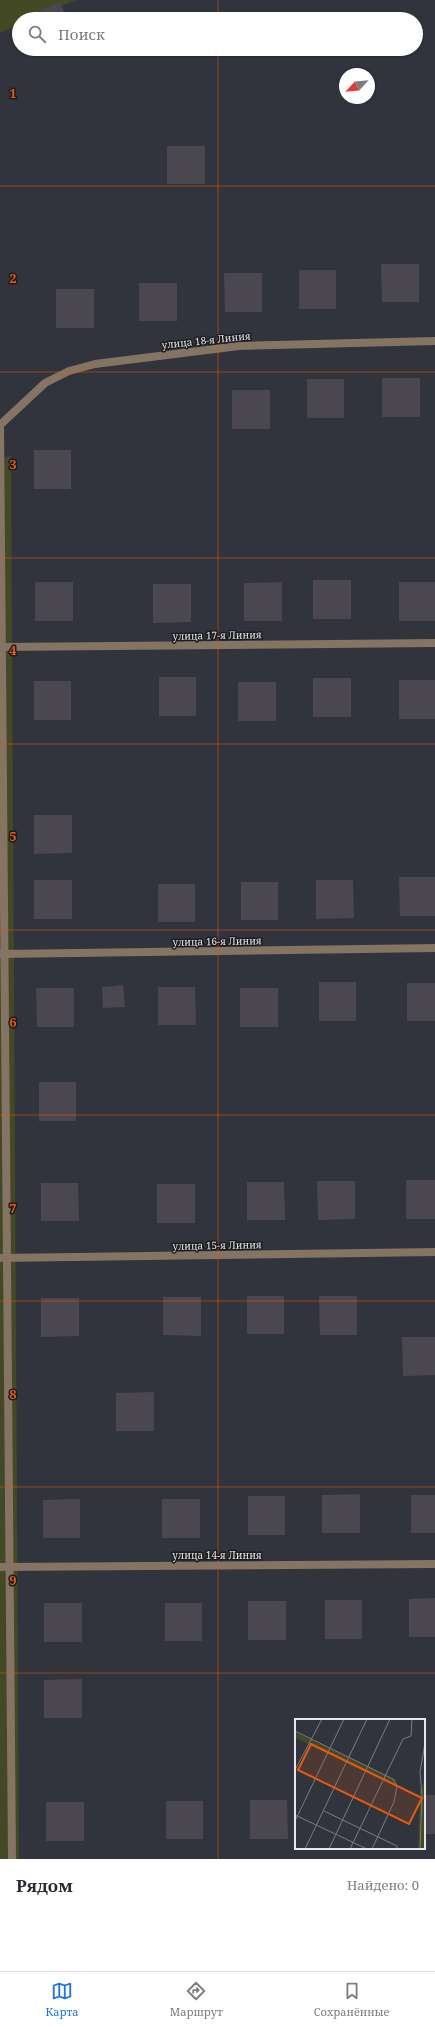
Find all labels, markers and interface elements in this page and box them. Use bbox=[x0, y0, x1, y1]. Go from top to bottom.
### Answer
search box bbox=[12, 12, 423, 56]
icon: search bbox=[26, 23, 48, 45]
text: Поиск bbox=[58, 24, 105, 44]
north arrow bbox=[339, 68, 375, 104]
text: 1 bbox=[9, 84, 17, 102]
text: 2 bbox=[9, 269, 17, 287]
street label: улица 18-я Линия bbox=[161, 328, 251, 352]
text: 3 bbox=[9, 455, 17, 473]
street label: улица 17-я Линия bbox=[172, 627, 262, 643]
text: 4 bbox=[9, 641, 17, 659]
text: 5 bbox=[9, 827, 17, 845]
street label: улица 16-я Линия bbox=[172, 933, 262, 949]
text: 6 bbox=[9, 1013, 17, 1031]
text: 7 bbox=[9, 1199, 17, 1217]
street label: улица 15-я Линия bbox=[172, 1237, 262, 1253]
text: 8 bbox=[9, 1385, 17, 1403]
street label: улица 14-я Линия bbox=[172, 1548, 262, 1562]
text: 9 bbox=[9, 1571, 17, 1589]
inset map bbox=[295, 1719, 425, 1849]
text: Рядом bbox=[16, 1874, 73, 1897]
text: Найдено: 0 bbox=[347, 1876, 419, 1894]
tab: Карта bbox=[46, 1980, 79, 2019]
tab: Маршрут bbox=[170, 1980, 223, 2019]
tab: Сохранённые bbox=[314, 1980, 389, 2019]

